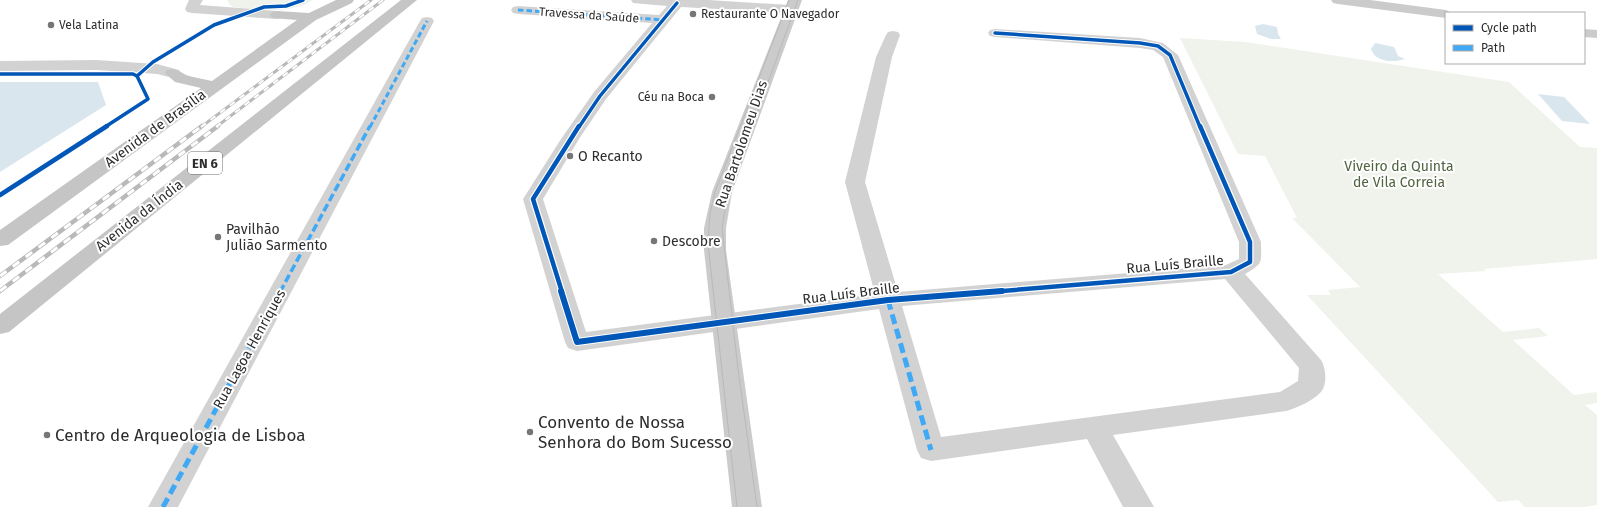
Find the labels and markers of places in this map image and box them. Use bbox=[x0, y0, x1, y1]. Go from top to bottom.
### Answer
place label: Restaurante O Navegador bbox=[701, 7, 840, 21]
marker: Restaurante O Navegador bbox=[688, 9, 698, 19]
place label: Vela Latina bbox=[59, 18, 119, 32]
marker: Vela Latina bbox=[46, 20, 56, 30]
place label: Céu na Boca bbox=[638, 90, 704, 104]
marker: Céu na Boca bbox=[707, 92, 717, 102]
place label: O Recanto bbox=[578, 148, 643, 165]
marker: O Recanto bbox=[565, 151, 575, 161]
place label: Pavilhão Julião Sarmento bbox=[226, 221, 327, 254]
marker: Pavilhão Julião Sarmento bbox=[213, 232, 223, 242]
place label: Descobre bbox=[662, 233, 721, 250]
marker: Descobre bbox=[649, 236, 659, 246]
place label: Convento de Nossa Senhora do Bom Sucesso bbox=[538, 412, 732, 453]
place label: Centro de Arqueologia de Lisboa bbox=[55, 425, 305, 446]
marker: Convento de Nossa Senhora do Bom Sucesso bbox=[525, 427, 535, 437]
marker: Centro de Arqueologia de Lisboa bbox=[42, 430, 52, 440]

